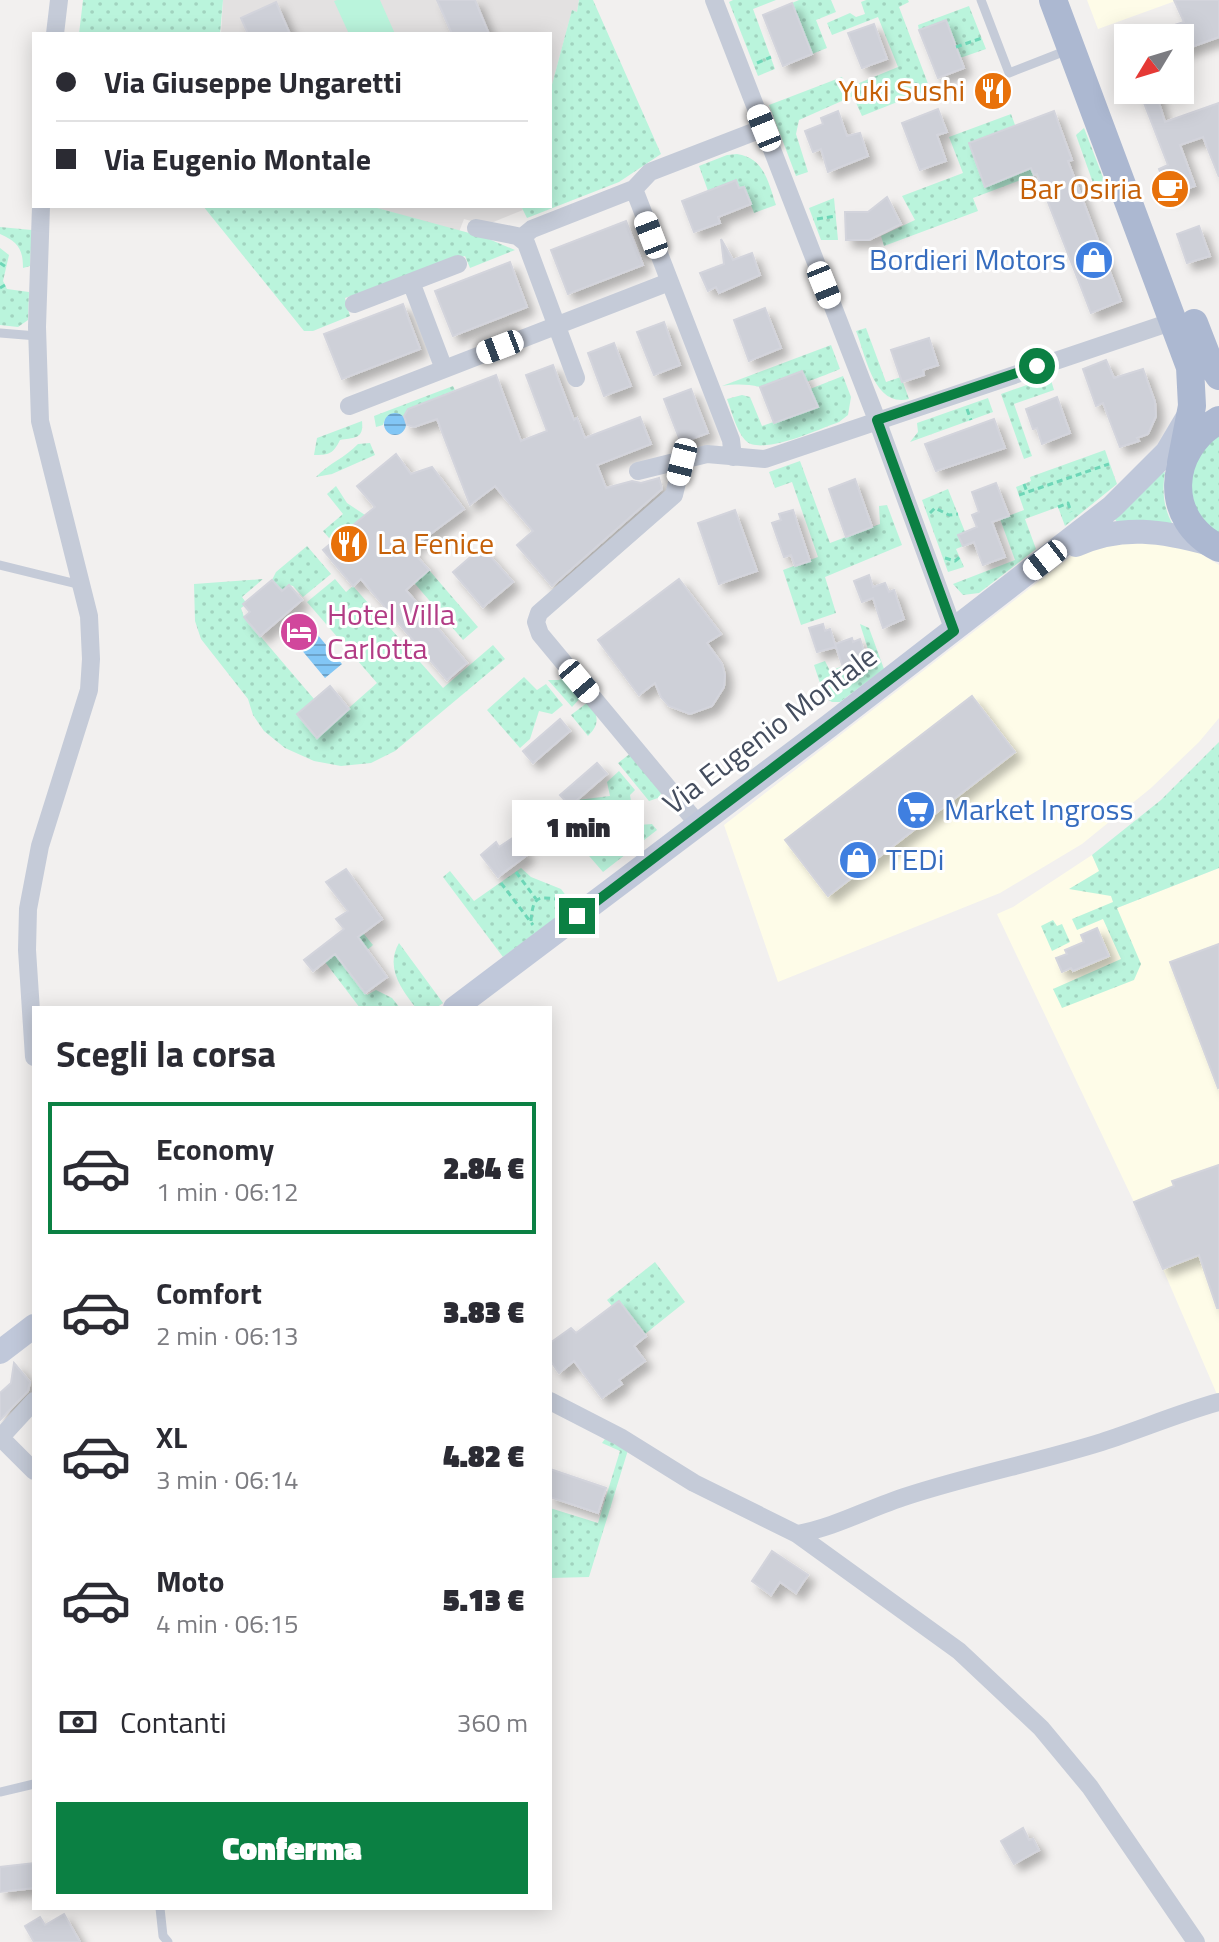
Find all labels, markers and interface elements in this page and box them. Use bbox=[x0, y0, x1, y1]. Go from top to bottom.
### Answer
north arrow bbox=[1114, 24, 1194, 104]
map controls bbox=[1114, 24, 1194, 104]
text: Via Giuseppe Ungaretti bbox=[104, 59, 402, 105]
place label: Yuki Sushi bbox=[838, 67, 965, 113]
restaurant icon: Yuki Sushi bbox=[972, 70, 1014, 112]
car bbox=[744, 101, 784, 155]
text: Via Eugenio Montale bbox=[104, 136, 371, 182]
place label: Bar Osiria bbox=[1019, 165, 1142, 211]
cafe icon: Bar Osiria bbox=[1149, 168, 1191, 210]
car bbox=[631, 208, 671, 262]
place label: Bordieri Motors bbox=[869, 236, 1066, 282]
shop icon: Bordieri Motors bbox=[1073, 239, 1115, 281]
car bbox=[804, 258, 844, 312]
car bbox=[473, 327, 527, 367]
route start bbox=[1019, 348, 1055, 384]
car bbox=[665, 436, 699, 488]
place label: La Fenice bbox=[377, 520, 494, 566]
restaurant icon: La Fenice bbox=[328, 523, 370, 565]
car bbox=[1019, 536, 1071, 584]
place label: Hotel Villa Carlotta bbox=[327, 591, 455, 671]
hotel icon: Hotel Villa Carlotta bbox=[278, 611, 320, 653]
street label: Via Eugenio Montale bbox=[652, 633, 886, 825]
car bbox=[554, 655, 604, 707]
place label: Market Ingross bbox=[944, 786, 1134, 832]
supermarket icon: Market Ingross bbox=[895, 789, 937, 831]
callout: 1 min bbox=[511, 800, 643, 856]
text: 1 min bbox=[546, 808, 610, 847]
place label: TEDi bbox=[886, 836, 944, 882]
shop icon: TEDi bbox=[837, 839, 879, 881]
route end bbox=[559, 898, 595, 934]
text: Scegli la corsa bbox=[56, 1026, 276, 1081]
text: Economy bbox=[156, 1126, 274, 1172]
icon: car bbox=[60, 1132, 132, 1204]
text: 2.84 € bbox=[443, 1145, 524, 1191]
text: 1 min · 06:12 bbox=[156, 1172, 299, 1211]
text: Comfort bbox=[156, 1270, 262, 1316]
icon: car bbox=[60, 1276, 132, 1348]
text: 3.83 € bbox=[443, 1289, 524, 1335]
text: 2 min · 06:13 bbox=[156, 1316, 299, 1355]
text: XL bbox=[156, 1414, 187, 1460]
icon: car bbox=[60, 1420, 132, 1492]
text: 4.82 € bbox=[443, 1433, 524, 1479]
text: 3 min · 06:14 bbox=[156, 1460, 299, 1499]
text: Moto bbox=[156, 1558, 224, 1604]
icon: car bbox=[60, 1564, 132, 1636]
text: 5.13 € bbox=[443, 1577, 524, 1623]
text: 4 min · 06:15 bbox=[156, 1604, 299, 1643]
text: Contanti bbox=[120, 1699, 227, 1745]
icon: cash bbox=[56, 1700, 100, 1744]
text: 360 m bbox=[457, 1703, 528, 1742]
button: Conferma bbox=[56, 1802, 528, 1894]

